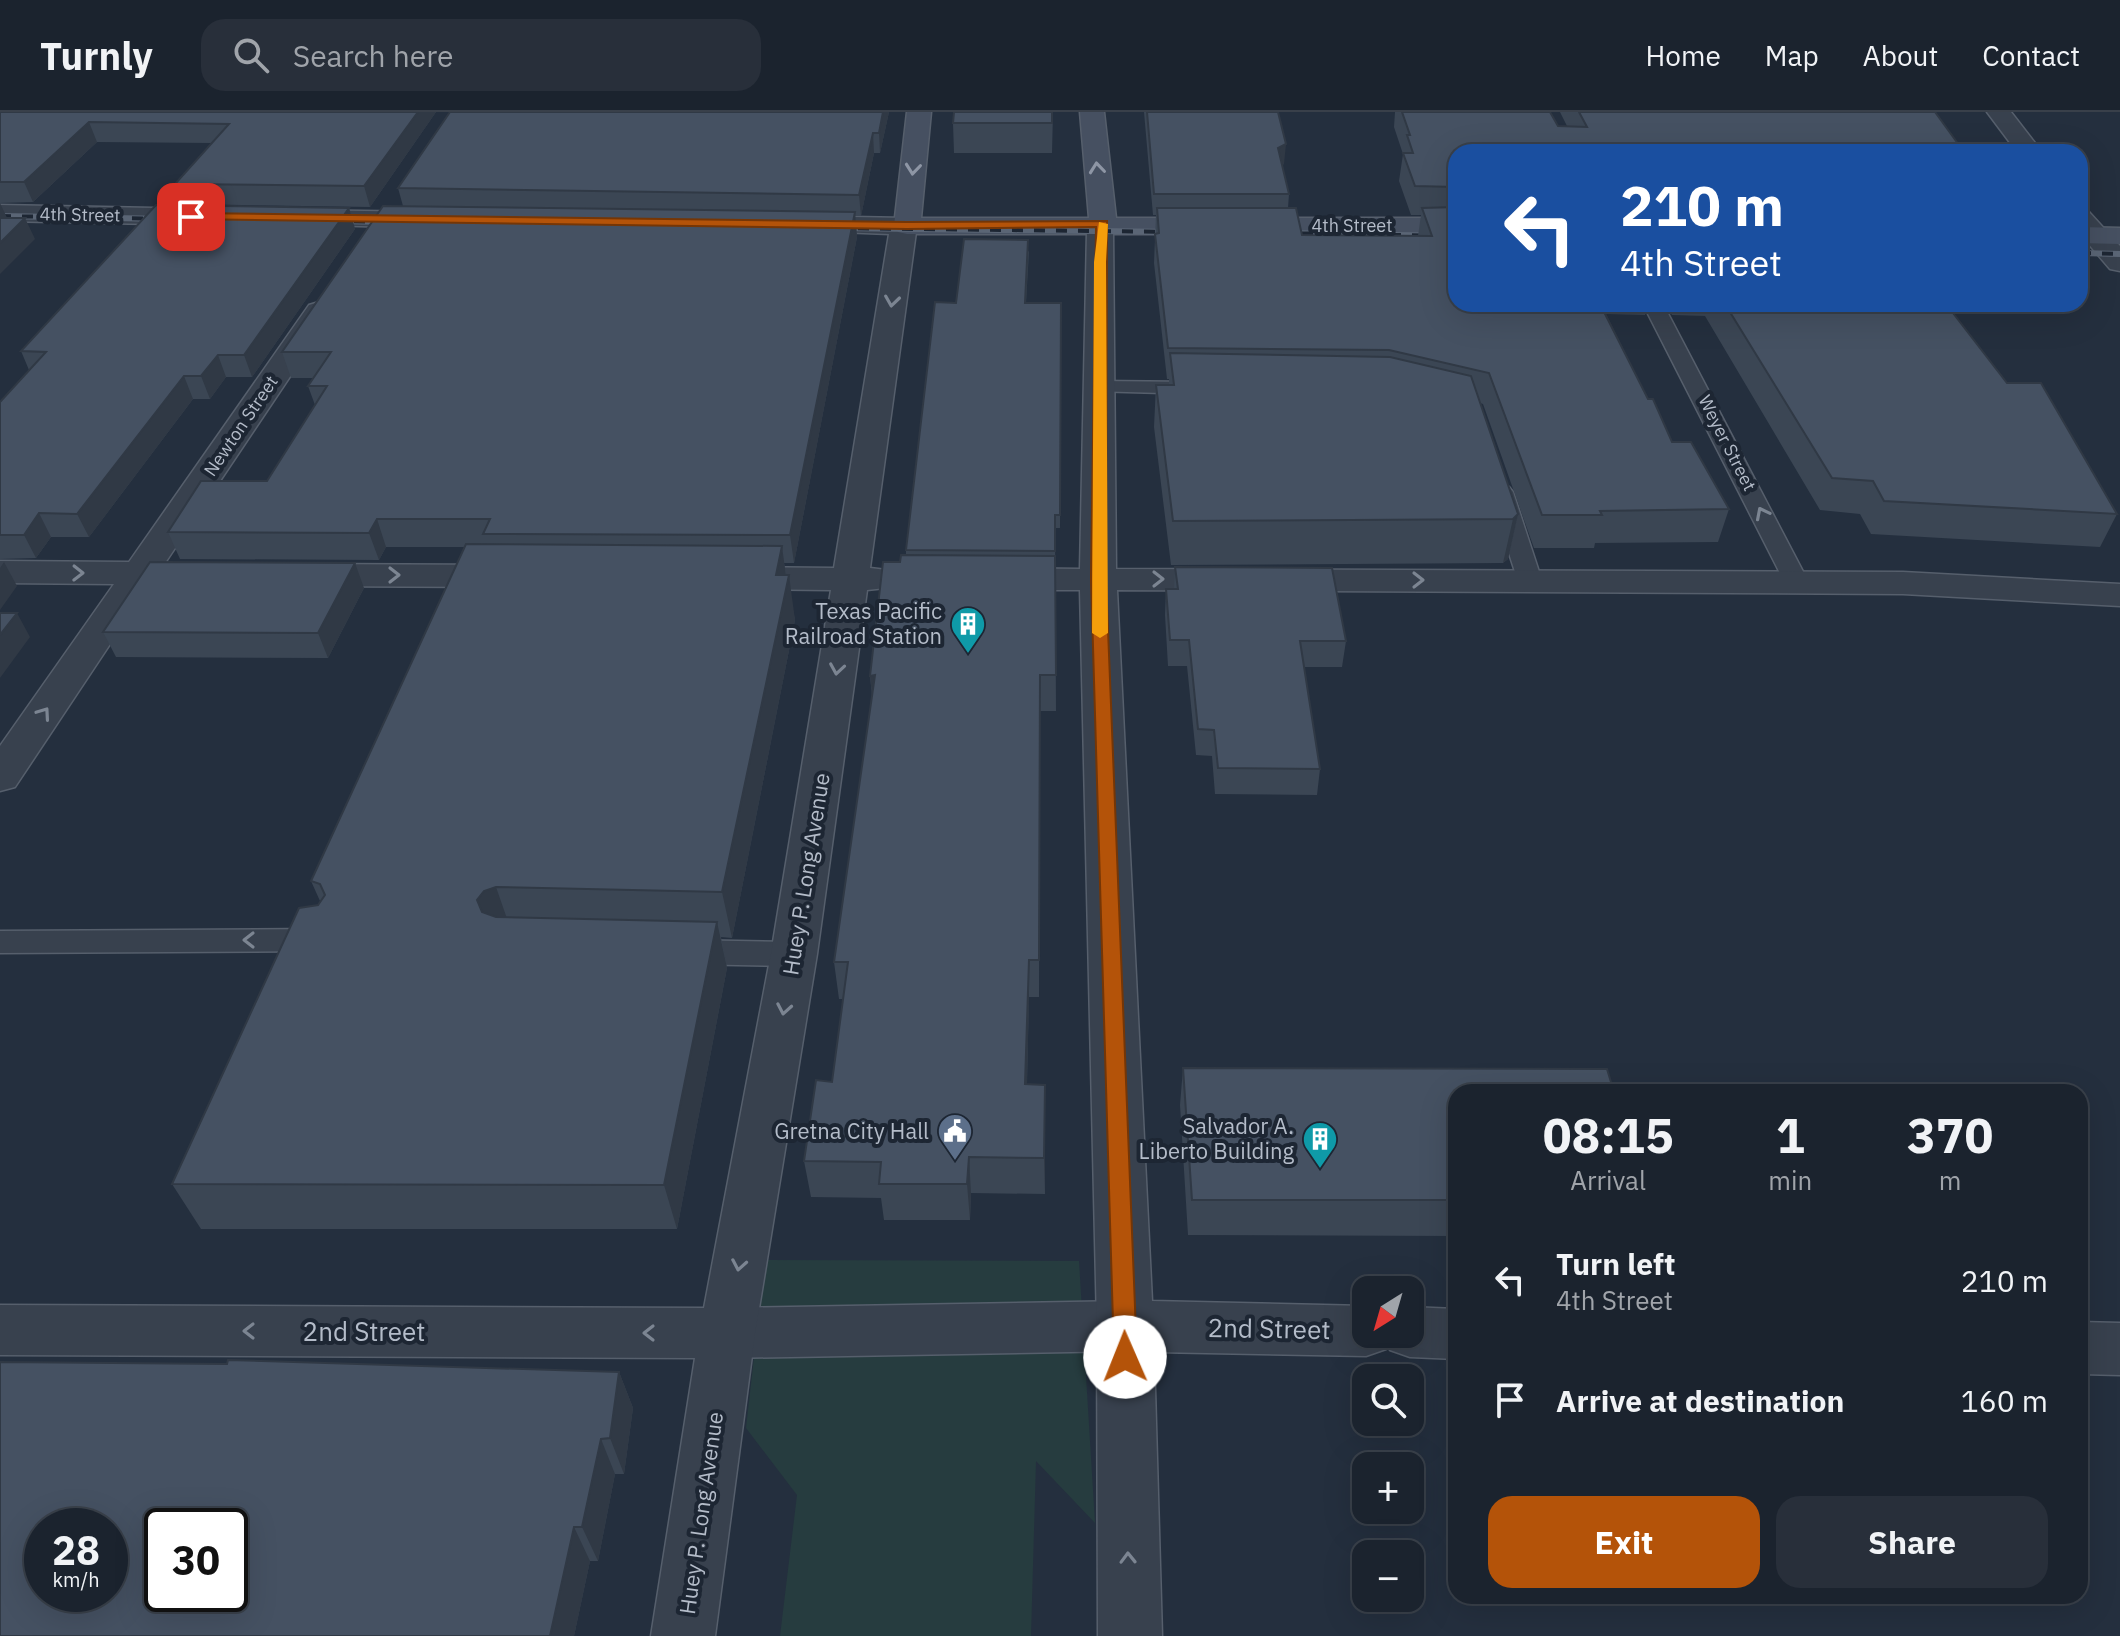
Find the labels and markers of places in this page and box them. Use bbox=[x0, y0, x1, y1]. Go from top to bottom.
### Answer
pin bbox=[157, 183, 225, 251]
place label: Texas Pacific Railroad Station bbox=[785, 596, 942, 650]
building icon: Texas Pacific Railroad Station bbox=[949, 605, 987, 655]
place label: Salvador A. Liberto Building bbox=[1139, 1111, 1294, 1165]
public building icon: Gretna City Hall bbox=[936, 1112, 974, 1162]
place label: Gretna City Hall bbox=[774, 1116, 929, 1145]
building icon: Salvador A. Liberto Building bbox=[1301, 1120, 1339, 1170]

